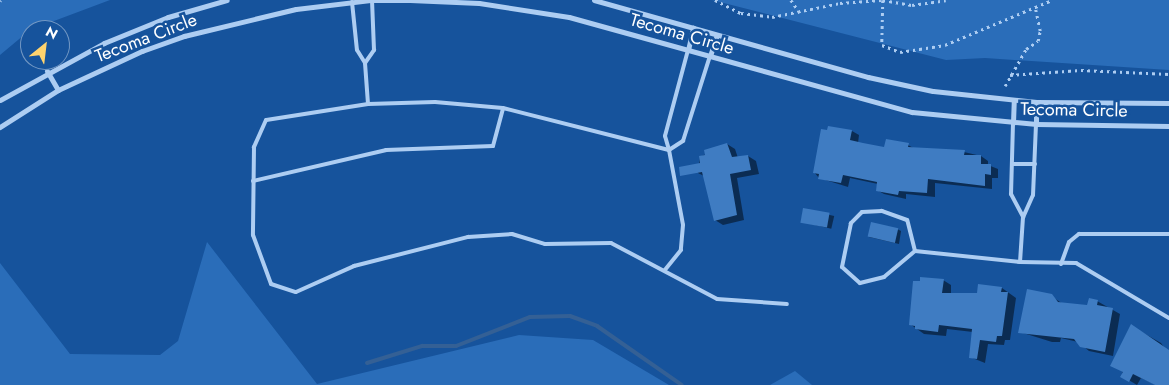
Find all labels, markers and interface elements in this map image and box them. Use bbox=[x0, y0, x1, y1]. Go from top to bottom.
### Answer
street label: Tecoma Circle bbox=[92, 9, 200, 67]
street label: Tecoma Circle bbox=[627, 9, 737, 59]
north arrow bbox=[20, 20, 70, 70]
text: N bbox=[42, 21, 62, 44]
street label: Tecoma Circle bbox=[1020, 98, 1128, 122]

